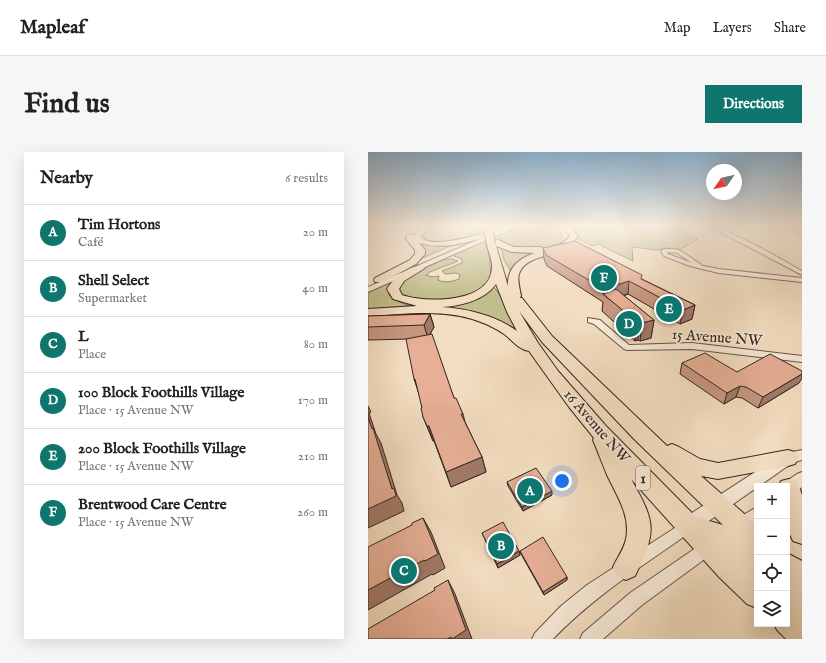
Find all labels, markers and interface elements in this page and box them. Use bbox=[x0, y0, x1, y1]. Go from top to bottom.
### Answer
text: Mapleaf bbox=[20, 16, 85, 40]
text: Map bbox=[664, 19, 691, 37]
text: Layers bbox=[713, 19, 752, 37]
text: Share bbox=[774, 19, 806, 37]
button: Directions bbox=[705, 85, 802, 123]
text: Find us bbox=[24, 87, 110, 122]
north arrow bbox=[706, 164, 742, 200]
text: Nearby bbox=[40, 168, 93, 189]
text: 6 results bbox=[285, 170, 328, 187]
text: Tim Hortons bbox=[78, 215, 160, 234]
text: A bbox=[49, 224, 57, 241]
text: 20 m bbox=[303, 224, 328, 241]
text: Café bbox=[78, 234, 104, 251]
pin: F bbox=[591, 263, 617, 293]
text: Shell Select bbox=[78, 271, 149, 290]
text: B bbox=[49, 280, 57, 297]
text: 40 m bbox=[302, 280, 328, 297]
text: Supermarket bbox=[78, 290, 147, 307]
pin: E bbox=[656, 294, 682, 324]
pin: D bbox=[616, 309, 642, 339]
street label: 15 Avenue NW bbox=[671, 325, 764, 350]
text: L bbox=[78, 327, 89, 346]
text: C bbox=[48, 336, 58, 353]
text: 80 m bbox=[304, 336, 328, 353]
text: Place bbox=[78, 346, 106, 363]
text: 100 Block Foothills Village bbox=[78, 383, 244, 402]
street label: 16 Avenue NW bbox=[559, 386, 634, 468]
text: D bbox=[48, 392, 58, 409]
text: 170 m bbox=[298, 392, 328, 409]
text: Place · 15 Avenue NW bbox=[78, 402, 193, 419]
text: 200 Block Foothills Village bbox=[78, 439, 246, 458]
text: E bbox=[48, 448, 58, 465]
text: 210 m bbox=[298, 448, 328, 465]
text: Place · 15 Avenue NW bbox=[78, 458, 193, 475]
road number: 1 bbox=[636, 466, 650, 490]
your location bbox=[552, 471, 572, 491]
pin: A bbox=[517, 476, 543, 506]
map controls bbox=[754, 483, 790, 627]
button: + bbox=[754, 483, 790, 519]
text: Brentwood Care Centre bbox=[78, 495, 227, 514]
text: F bbox=[49, 504, 57, 521]
text: 260 m bbox=[297, 504, 328, 521]
text: Place · 15 Avenue NW bbox=[78, 514, 193, 531]
button: − bbox=[754, 519, 790, 555]
pin: B bbox=[488, 531, 514, 561]
button: locate bbox=[754, 555, 790, 591]
pin: C bbox=[391, 556, 417, 586]
button: layers bbox=[754, 591, 790, 627]

